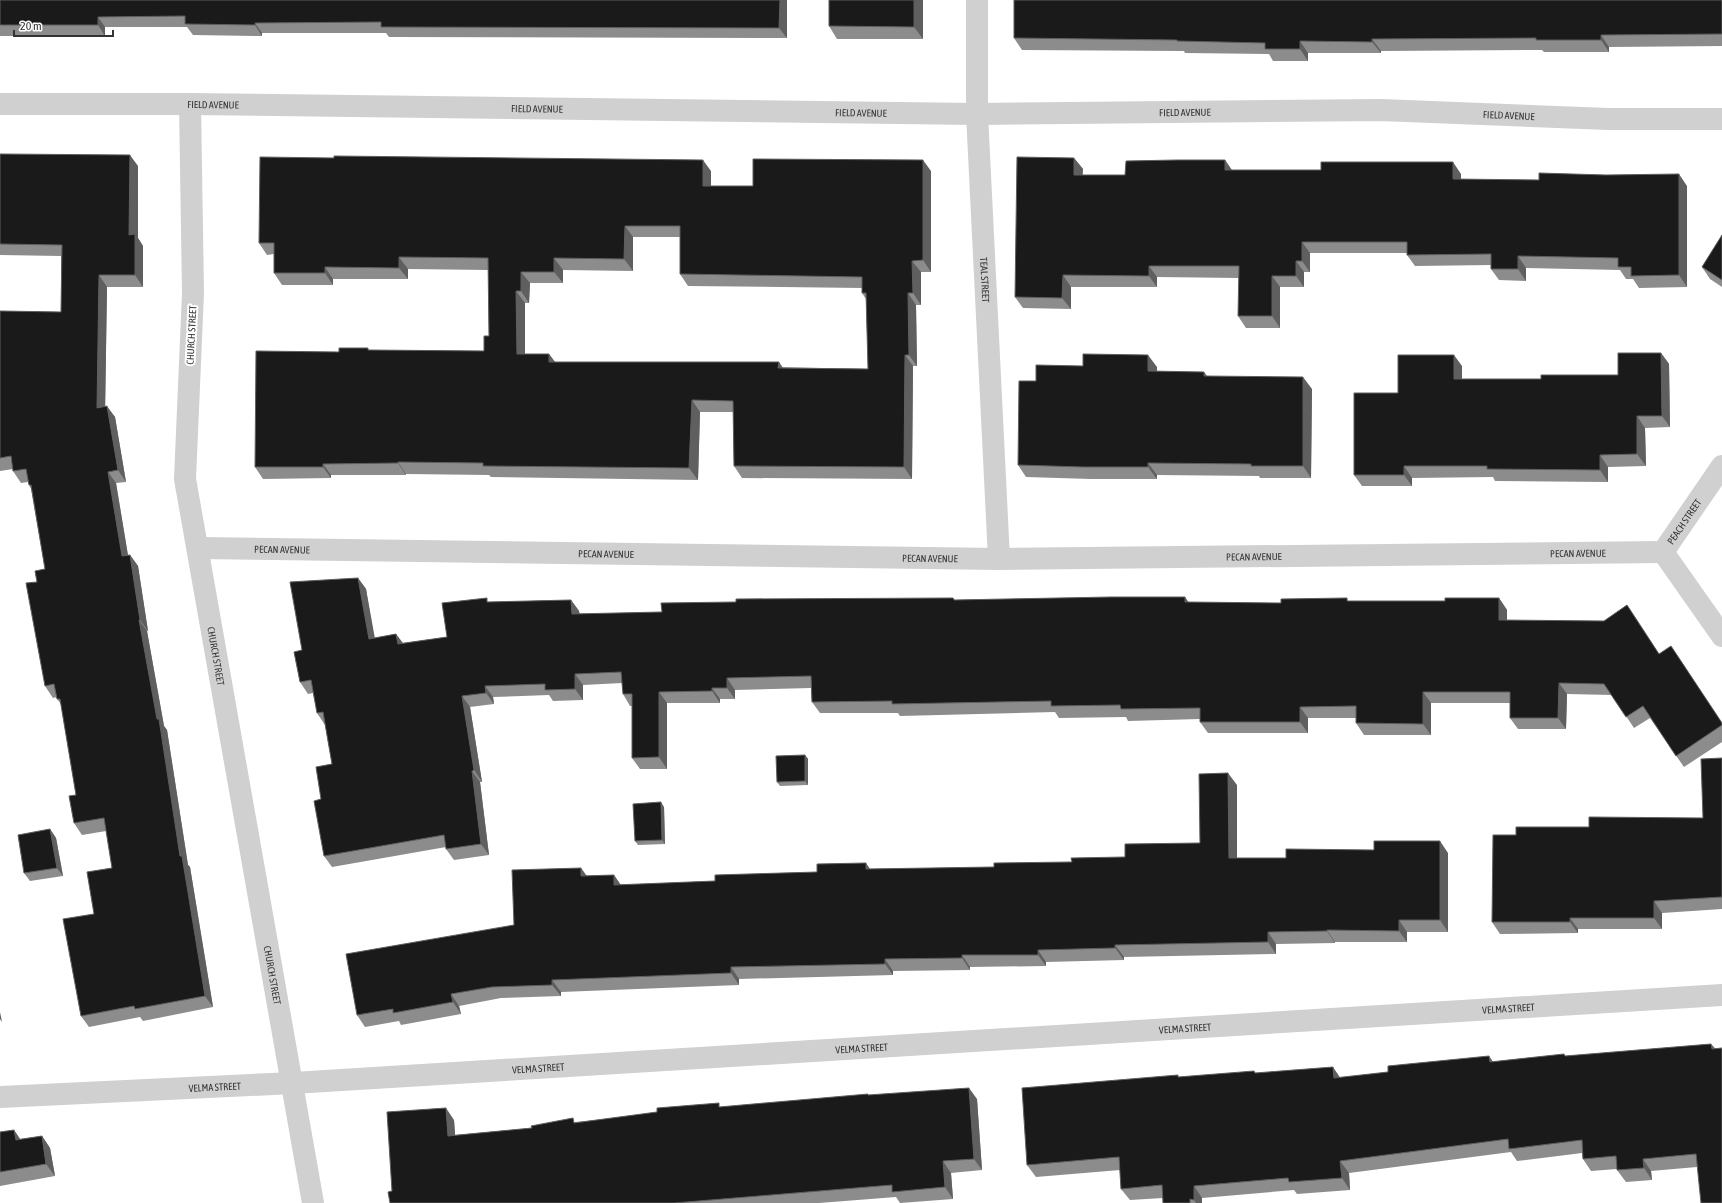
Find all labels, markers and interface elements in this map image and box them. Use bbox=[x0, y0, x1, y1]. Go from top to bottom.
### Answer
scale bar bbox=[14, 12, 113, 38]
text: 20 m bbox=[20, 19, 42, 33]
street label: FIELD AVENUE bbox=[187, 99, 240, 111]
street label: FIELD AVENUE bbox=[511, 103, 564, 115]
street label: FIELD AVENUE bbox=[835, 107, 888, 119]
street label: FIELD AVENUE bbox=[1159, 107, 1212, 118]
street label: FIELD AVENUE bbox=[1483, 109, 1536, 122]
street label: TEAL STREET bbox=[978, 257, 991, 303]
street label: CHURCH STREET bbox=[184, 305, 199, 365]
street label: PEACH STREET bbox=[1665, 497, 1704, 546]
street label: PECAN AVENUE bbox=[254, 544, 311, 556]
street label: PECAN AVENUE bbox=[578, 548, 635, 560]
street label: PECAN AVENUE bbox=[1550, 548, 1607, 559]
street label: PECAN AVENUE bbox=[1226, 551, 1283, 563]
street label: PECAN AVENUE bbox=[902, 553, 959, 564]
street label: CHURCH STREET bbox=[205, 626, 226, 687]
street label: CHURCH STREET bbox=[262, 945, 283, 1006]
street label: VELMA STREET bbox=[1482, 1002, 1536, 1016]
street label: VELMA STREET bbox=[1158, 1021, 1212, 1036]
street label: VELMA STREET bbox=[835, 1041, 889, 1056]
street label: VELMA STREET bbox=[512, 1061, 565, 1076]
street label: VELMA STREET bbox=[188, 1080, 242, 1094]

